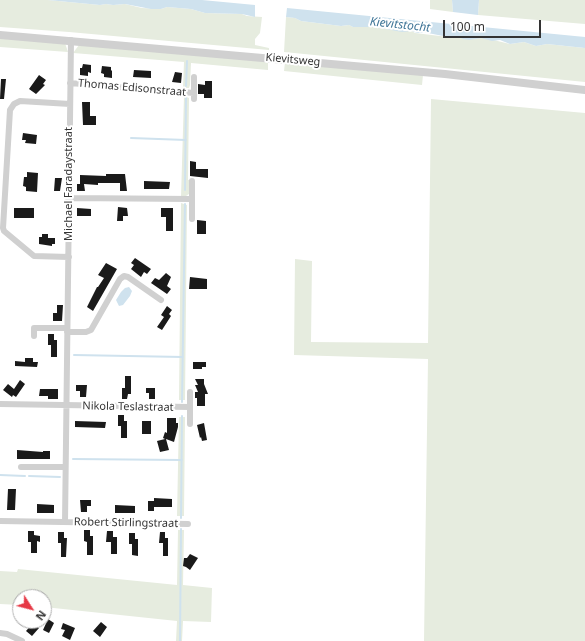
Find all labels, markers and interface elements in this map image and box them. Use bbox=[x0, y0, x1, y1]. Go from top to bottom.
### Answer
scale bar bbox=[445, 12, 543, 38]
water label: Kievitstocht bbox=[369, 15, 431, 35]
text: 100 m bbox=[450, 18, 485, 35]
street label: Kievitsweg bbox=[265, 51, 321, 69]
street label: Thomas Edisonstraat bbox=[77, 77, 187, 99]
street label: Michael Faradaystraat bbox=[62, 127, 76, 241]
street label: Nikola Teslastraat bbox=[82, 400, 174, 414]
street label: Robert Stirlingstraat bbox=[74, 515, 178, 531]
north arrow bbox=[12, 589, 52, 629]
text: N bbox=[33, 608, 50, 624]

